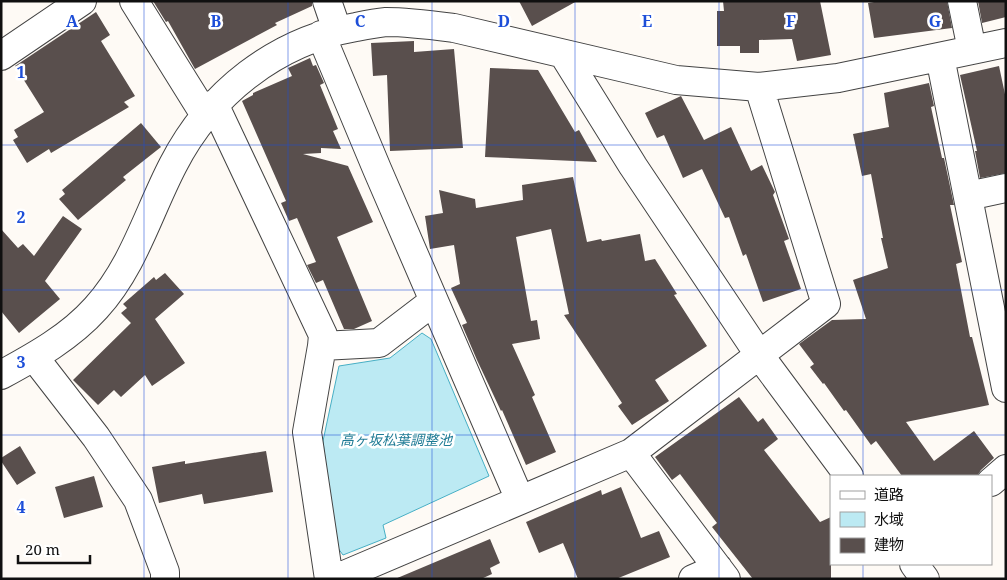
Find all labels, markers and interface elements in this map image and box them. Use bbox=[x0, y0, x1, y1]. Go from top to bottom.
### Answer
text: A bbox=[66, 10, 79, 32]
text: B bbox=[211, 10, 222, 32]
text: C bbox=[355, 10, 366, 32]
text: D bbox=[498, 10, 510, 32]
text: E bbox=[642, 10, 652, 32]
text: F bbox=[786, 10, 796, 32]
text: G bbox=[929, 10, 941, 32]
text: 1 bbox=[16, 61, 26, 83]
text: 2 bbox=[16, 206, 26, 228]
text: 3 bbox=[16, 351, 26, 373]
water label: 高ヶ坂松葉調整池 bbox=[340, 430, 454, 449]
legend bbox=[830, 475, 992, 565]
text: 道路 bbox=[874, 484, 904, 504]
text: 4 bbox=[16, 496, 26, 518]
text: 水域 bbox=[874, 509, 904, 529]
scale bar bbox=[18, 532, 90, 564]
text: 建物 bbox=[874, 534, 904, 554]
text: 20 m bbox=[25, 539, 60, 559]

